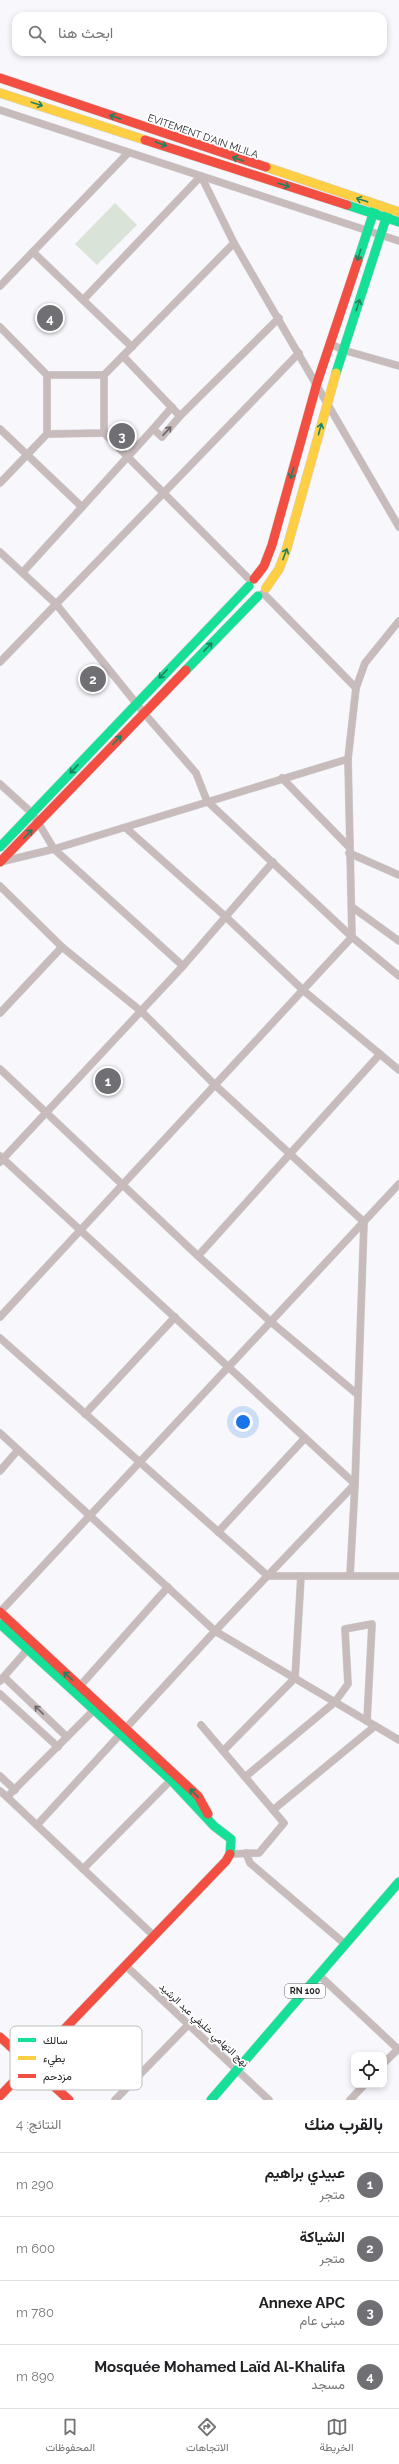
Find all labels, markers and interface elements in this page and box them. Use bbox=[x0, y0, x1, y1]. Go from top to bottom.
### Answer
search box bbox=[12, 12, 387, 56]
icon: search bbox=[26, 23, 48, 45]
text: ابحث هنا bbox=[58, 24, 113, 42]
one-way arrow bbox=[31, 101, 44, 108]
street label: EVITEMENT D'AIN MLILA bbox=[146, 112, 260, 160]
one-way arrow bbox=[110, 113, 122, 121]
one-way arrow bbox=[154, 141, 167, 148]
one-way arrow bbox=[233, 155, 245, 163]
one-way arrow bbox=[278, 182, 291, 189]
one-way arrow bbox=[355, 196, 368, 203]
one-way arrow bbox=[355, 248, 362, 261]
one-way arrow bbox=[355, 298, 362, 311]
pin: 4 bbox=[37, 303, 63, 333]
pin: 3 bbox=[109, 421, 135, 451]
one-way arrow bbox=[316, 423, 324, 436]
one-way arrow bbox=[162, 426, 172, 436]
one-way arrow bbox=[288, 466, 295, 479]
one-way arrow bbox=[281, 549, 289, 561]
one-way arrow bbox=[203, 642, 213, 652]
pin: 2 bbox=[80, 664, 106, 694]
one-way arrow bbox=[159, 669, 168, 679]
one-way arrow bbox=[113, 735, 122, 745]
one-way arrow bbox=[70, 764, 79, 774]
one-way arrow bbox=[23, 829, 32, 839]
pin: 1 bbox=[95, 1066, 121, 1096]
your location bbox=[233, 1412, 253, 1432]
one-way arrow bbox=[63, 1671, 74, 1680]
one-way arrow bbox=[34, 1706, 44, 1715]
one-way arrow bbox=[189, 1788, 199, 1798]
street label: نهج التهامي خليفي عبد الرشيد bbox=[155, 1981, 251, 2071]
road number: RN 100 bbox=[285, 1984, 325, 1998]
legend bbox=[10, 2026, 142, 2090]
text: سالك bbox=[43, 2034, 68, 2047]
text: بطيء bbox=[43, 2052, 65, 2068]
map controls bbox=[351, 2052, 387, 2088]
button: locate bbox=[351, 2052, 387, 2088]
text: مزدحم bbox=[43, 2070, 72, 2084]
text: بالقرب منك bbox=[304, 2114, 383, 2134]
text: النتائج: 4 bbox=[16, 2117, 61, 2132]
text: عبيدي براهيم bbox=[265, 2164, 345, 2182]
text: 290 m bbox=[16, 2177, 54, 2192]
text: 1 bbox=[367, 2177, 373, 2192]
text: متجر bbox=[320, 2187, 345, 2202]
text: الشياكة bbox=[300, 2228, 345, 2246]
text: 600 m bbox=[16, 2241, 55, 2256]
text: 2 bbox=[366, 2241, 374, 2256]
text: متجر bbox=[320, 2251, 345, 2266]
text: Annexe APC bbox=[259, 2294, 345, 2312]
text: 780 m bbox=[16, 2305, 54, 2320]
text: 3 bbox=[366, 2305, 374, 2320]
text: مبنى عام bbox=[300, 2313, 345, 2328]
text: Mosquée Mohamed Laïd Al-Khalifa bbox=[94, 2358, 345, 2376]
text: 890 m bbox=[16, 2369, 55, 2384]
text: 4 bbox=[366, 2369, 374, 2384]
text: مسجد bbox=[311, 2377, 345, 2392]
tab: المحفوظات bbox=[45, 2416, 95, 2457]
tab: الاتجاهات bbox=[186, 2416, 229, 2457]
tab: الخريطة bbox=[320, 2416, 354, 2457]

